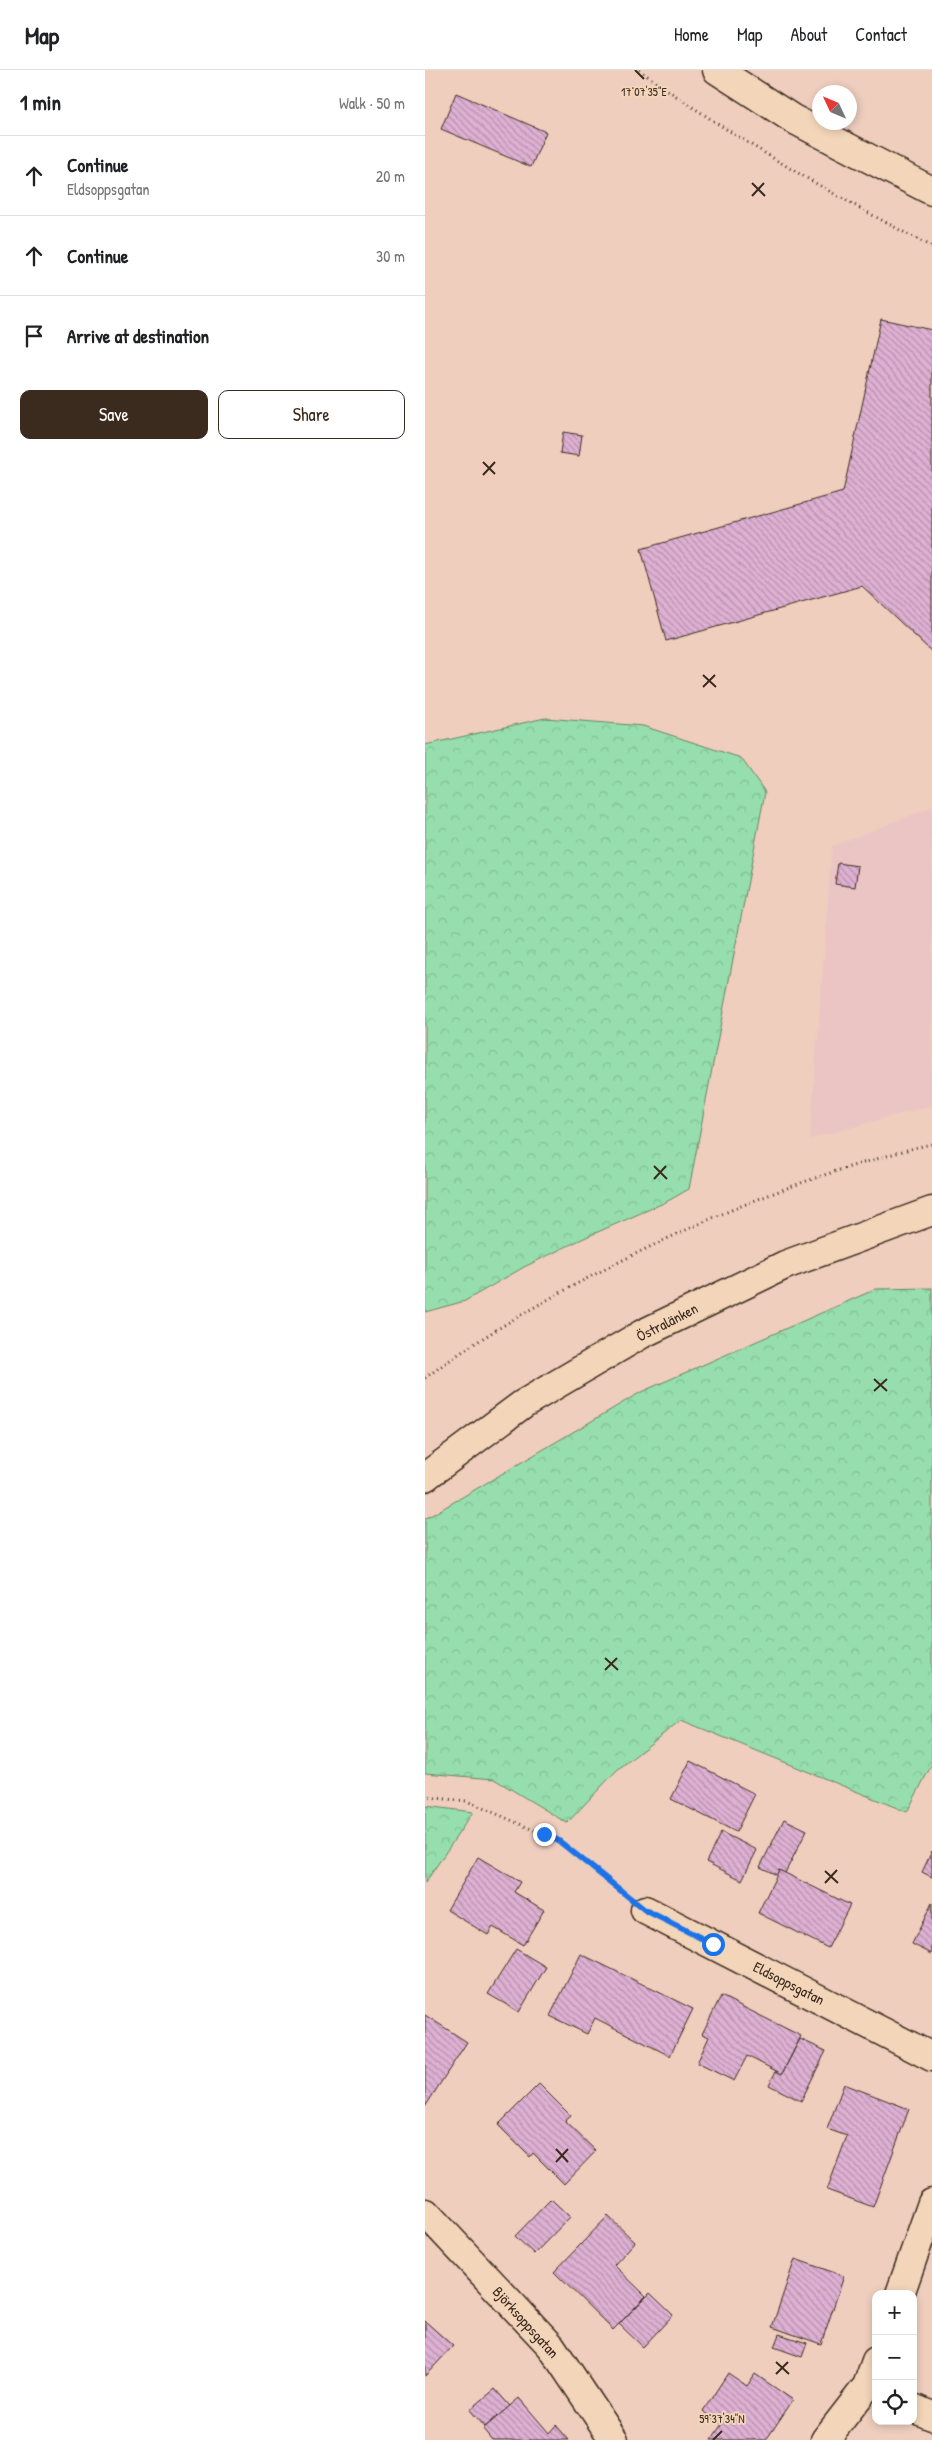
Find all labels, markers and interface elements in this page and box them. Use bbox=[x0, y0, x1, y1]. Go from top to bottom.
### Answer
text: Map bbox=[25, 19, 59, 51]
text: Home bbox=[674, 22, 709, 47]
text: Map bbox=[737, 22, 762, 47]
text: About bbox=[790, 22, 827, 47]
text: Contact bbox=[855, 22, 907, 47]
text: 17°07'35"E bbox=[621, 83, 668, 100]
north arrow bbox=[812, 85, 857, 130]
text: 1 min bbox=[20, 88, 61, 117]
text: Walk · 50 m bbox=[339, 92, 405, 114]
text: Continue bbox=[67, 152, 128, 178]
icon: ahead bbox=[20, 162, 48, 190]
text: 20 m bbox=[376, 165, 405, 187]
text: Eldsoppsgatan bbox=[67, 178, 149, 200]
icon: ahead bbox=[20, 242, 48, 270]
text: Continue bbox=[67, 243, 128, 269]
text: 30 m bbox=[376, 245, 405, 267]
icon: arrive bbox=[20, 322, 48, 350]
text: Arrive at destination bbox=[67, 323, 209, 349]
button: Save bbox=[20, 390, 208, 439]
button: Share bbox=[218, 390, 405, 439]
street label: Östralänken bbox=[633, 1297, 702, 1346]
route end bbox=[533, 1823, 556, 1846]
route start bbox=[702, 1933, 725, 1956]
street label: Eldsoppsgatan bbox=[750, 1956, 828, 2010]
street label: Björksoppsgatan bbox=[488, 2282, 564, 2363]
map controls bbox=[872, 2290, 917, 2425]
button: + bbox=[872, 2290, 917, 2335]
button: − bbox=[872, 2335, 917, 2380]
button: locate bbox=[872, 2380, 917, 2425]
text: 59°37'34"N bbox=[699, 2410, 745, 2427]

